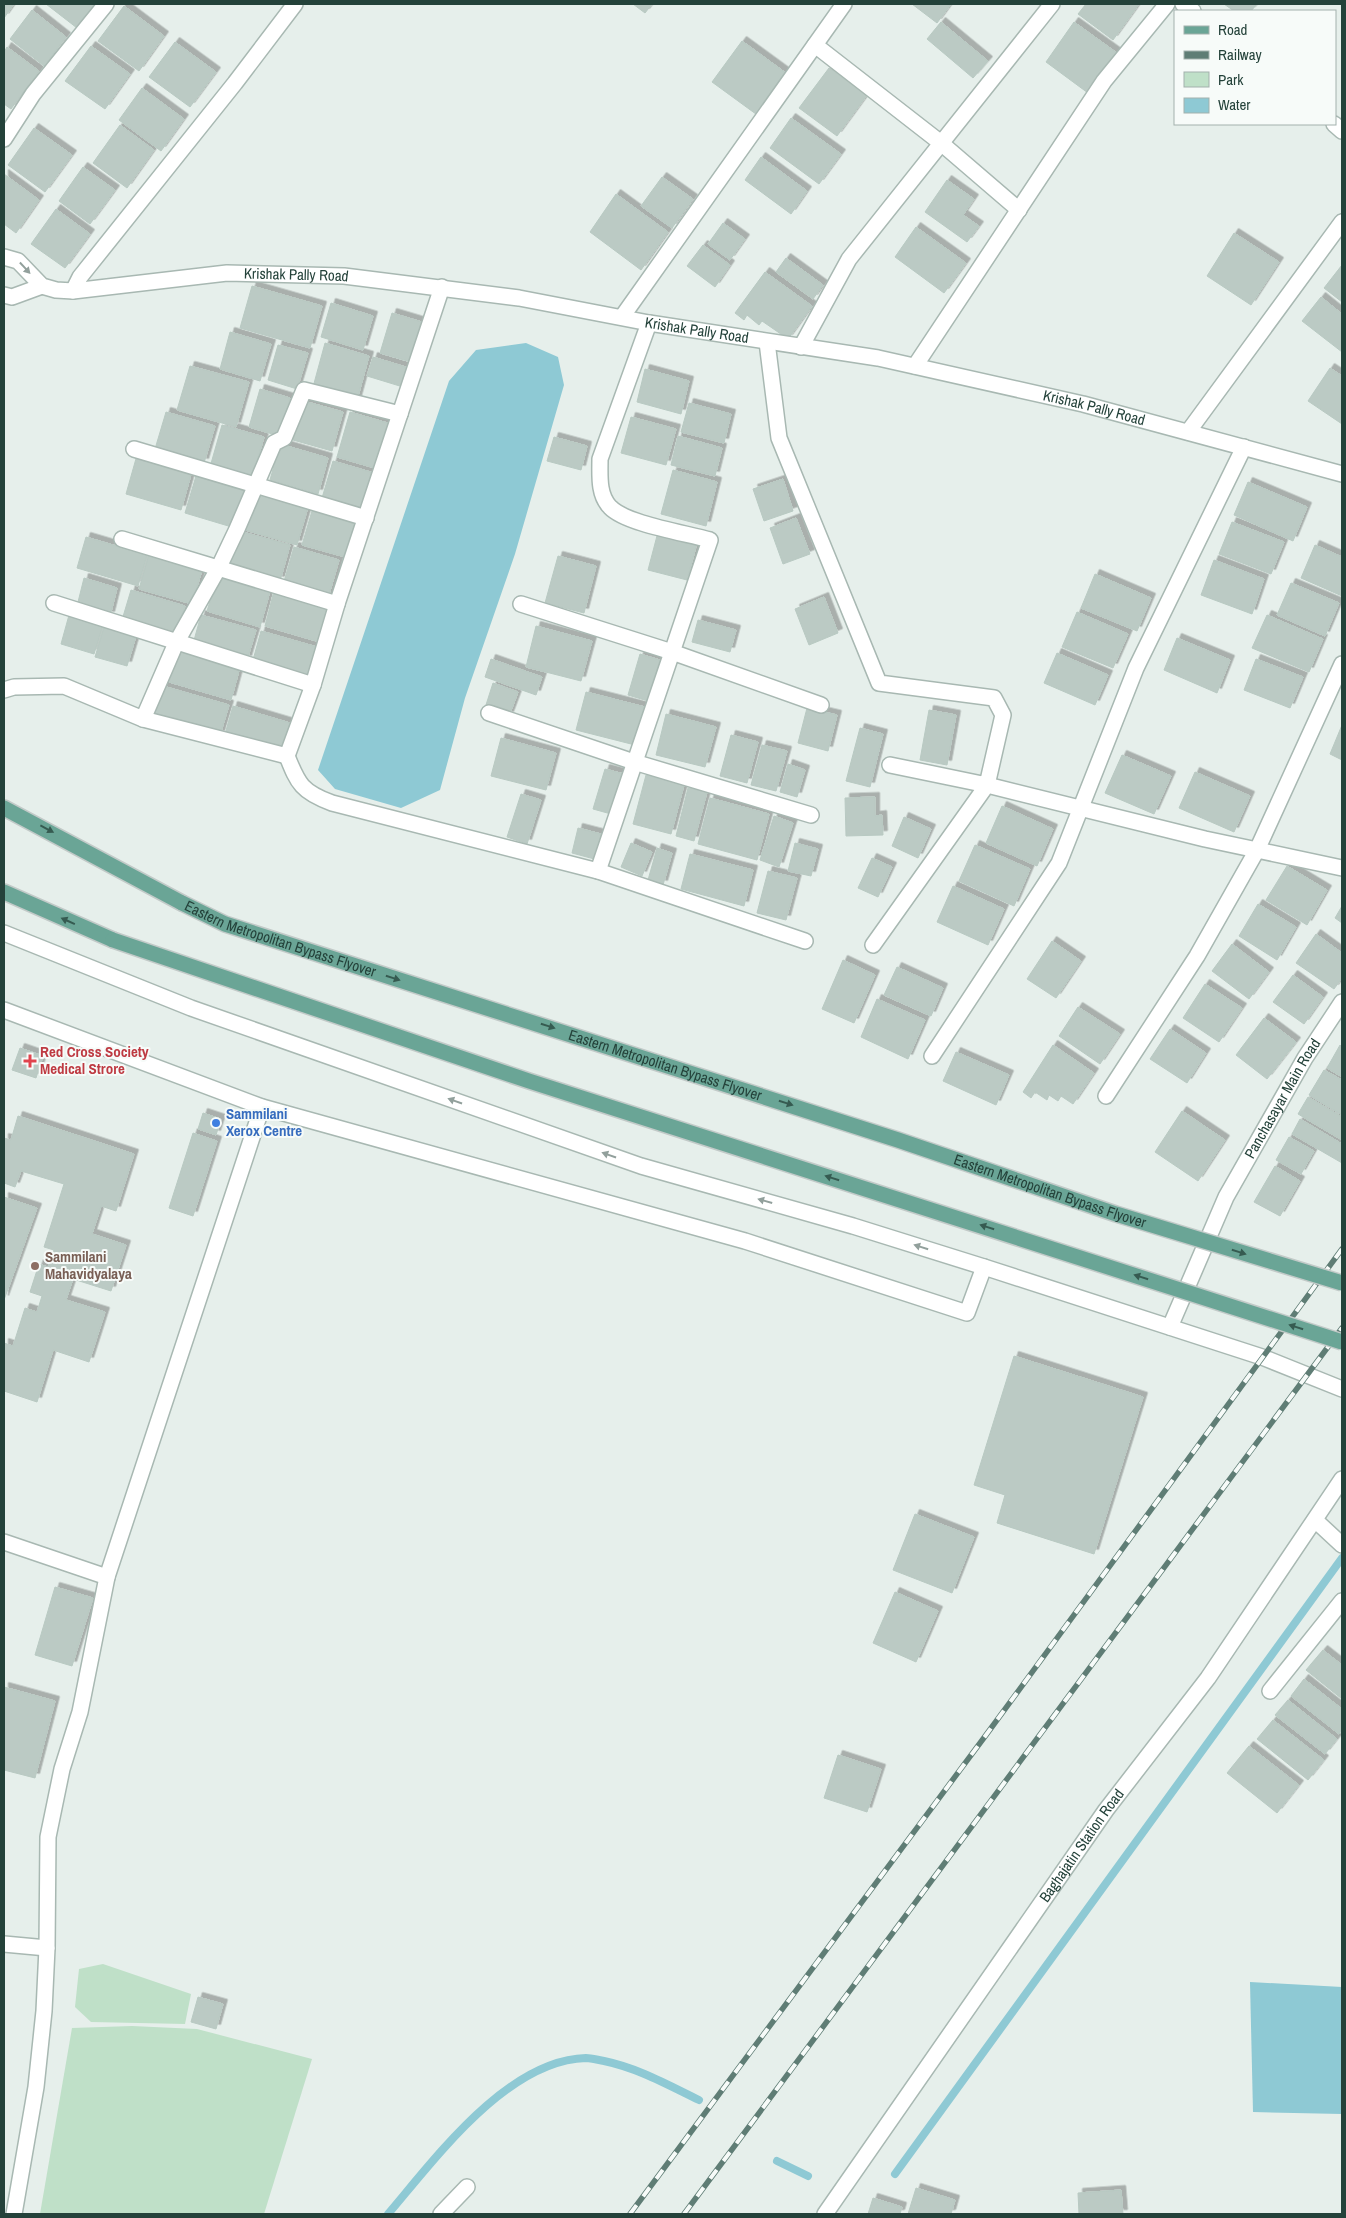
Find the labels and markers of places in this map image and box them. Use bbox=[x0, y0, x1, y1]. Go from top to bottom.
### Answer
place label: Red Cross Society Medical Strore bbox=[40, 1041, 149, 1079]
marker: Red Cross Society Medical Strore bbox=[24, 1055, 36, 1067]
place label: Sammilani Xerox Centre bbox=[226, 1103, 302, 1141]
marker: Sammilani Xerox Centre bbox=[210, 1117, 222, 1129]
place label: Sammilani Mahavidyalaya bbox=[45, 1246, 132, 1284]
marker: Sammilani Mahavidyalaya bbox=[29, 1260, 41, 1272]

